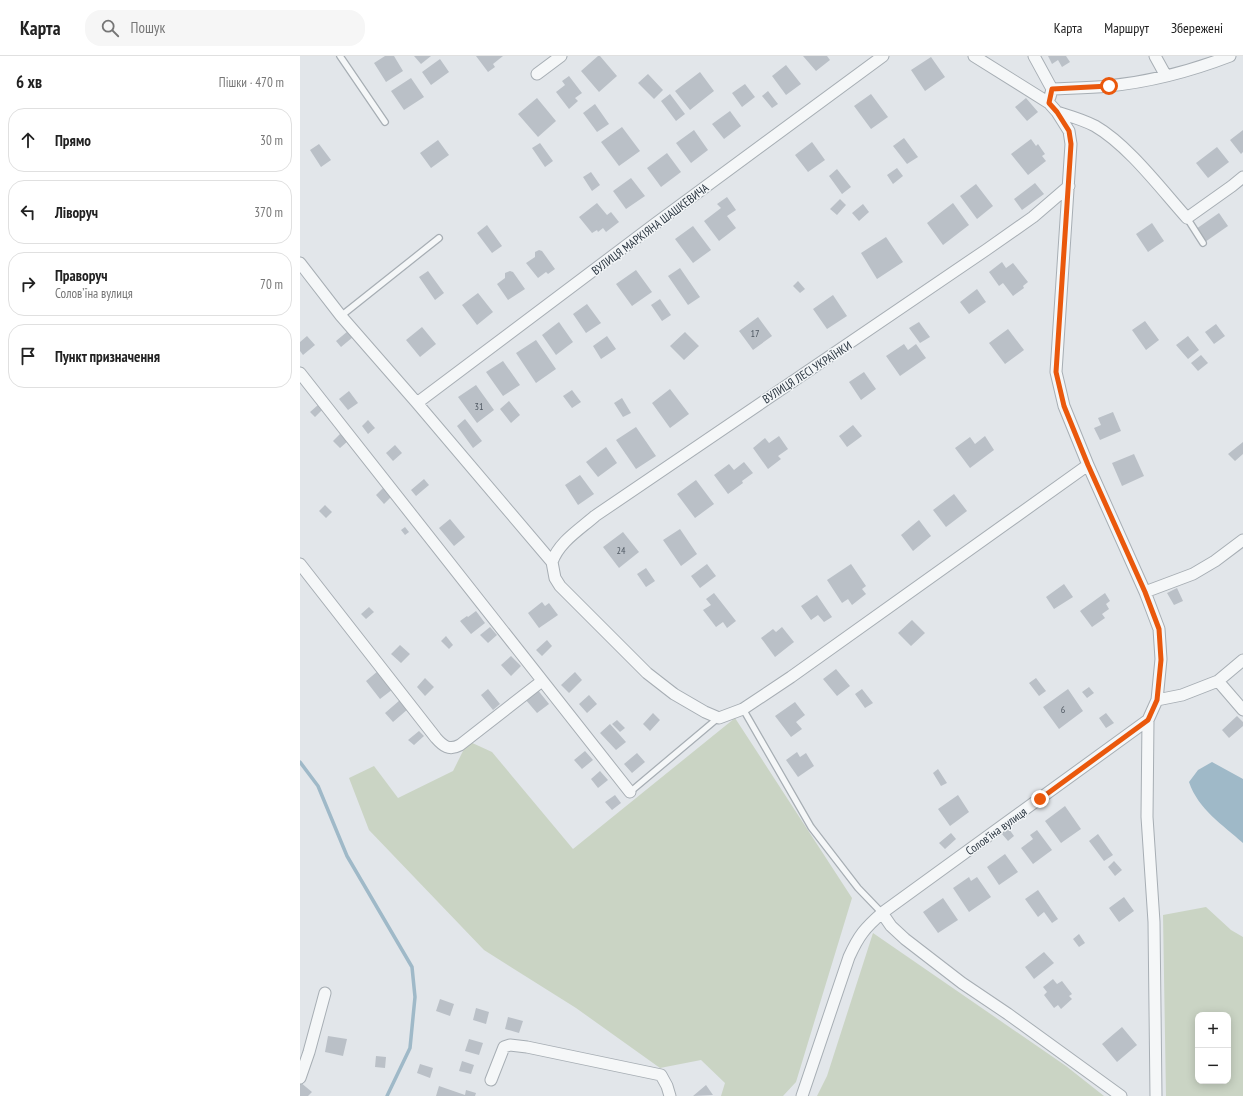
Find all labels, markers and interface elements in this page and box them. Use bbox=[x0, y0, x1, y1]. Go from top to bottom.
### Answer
search box bbox=[85, 10, 365, 46]
text: Карта bbox=[20, 16, 61, 40]
icon: search bbox=[99, 17, 121, 39]
text: Пошук bbox=[131, 18, 165, 37]
text: Карта bbox=[1054, 19, 1082, 37]
text: Маршрут bbox=[1104, 19, 1149, 37]
text: Збережені bbox=[1171, 19, 1223, 37]
text: 6 хв bbox=[16, 71, 42, 93]
text: Пішки · 470 m bbox=[219, 74, 284, 91]
route start bbox=[1100, 77, 1118, 95]
icon: ahead bbox=[17, 129, 39, 151]
text: Прямо bbox=[55, 131, 91, 150]
text: 30 m bbox=[260, 132, 283, 149]
street label: ВУЛИЦЯ МАРКІЯНА ШАШКЕВИЧА bbox=[589, 180, 712, 278]
icon: left bbox=[17, 201, 39, 223]
text: Ліворуч bbox=[55, 203, 98, 222]
text: 370 m bbox=[254, 204, 283, 221]
text: Праворуч bbox=[55, 266, 108, 285]
icon: right bbox=[17, 273, 39, 295]
text: 70 m bbox=[260, 276, 283, 293]
text: Соловʼїна вулиця bbox=[55, 285, 133, 302]
house number: 17 bbox=[751, 327, 760, 340]
street label: ВУЛИЦЯ ЛЕСІ УКРАЇНКИ bbox=[760, 338, 854, 406]
icon: arrive bbox=[17, 345, 39, 367]
text: Пункт призначення bbox=[55, 347, 160, 366]
house number: 31 bbox=[475, 400, 484, 413]
house number: 24 bbox=[617, 544, 626, 557]
house number: 6 bbox=[1061, 703, 1066, 716]
route end bbox=[1031, 790, 1049, 808]
street label: Соловʼїна вулиця bbox=[963, 804, 1030, 858]
map controls bbox=[1195, 1012, 1231, 1084]
button: + bbox=[1195, 1012, 1231, 1048]
button: − bbox=[1195, 1048, 1231, 1084]

